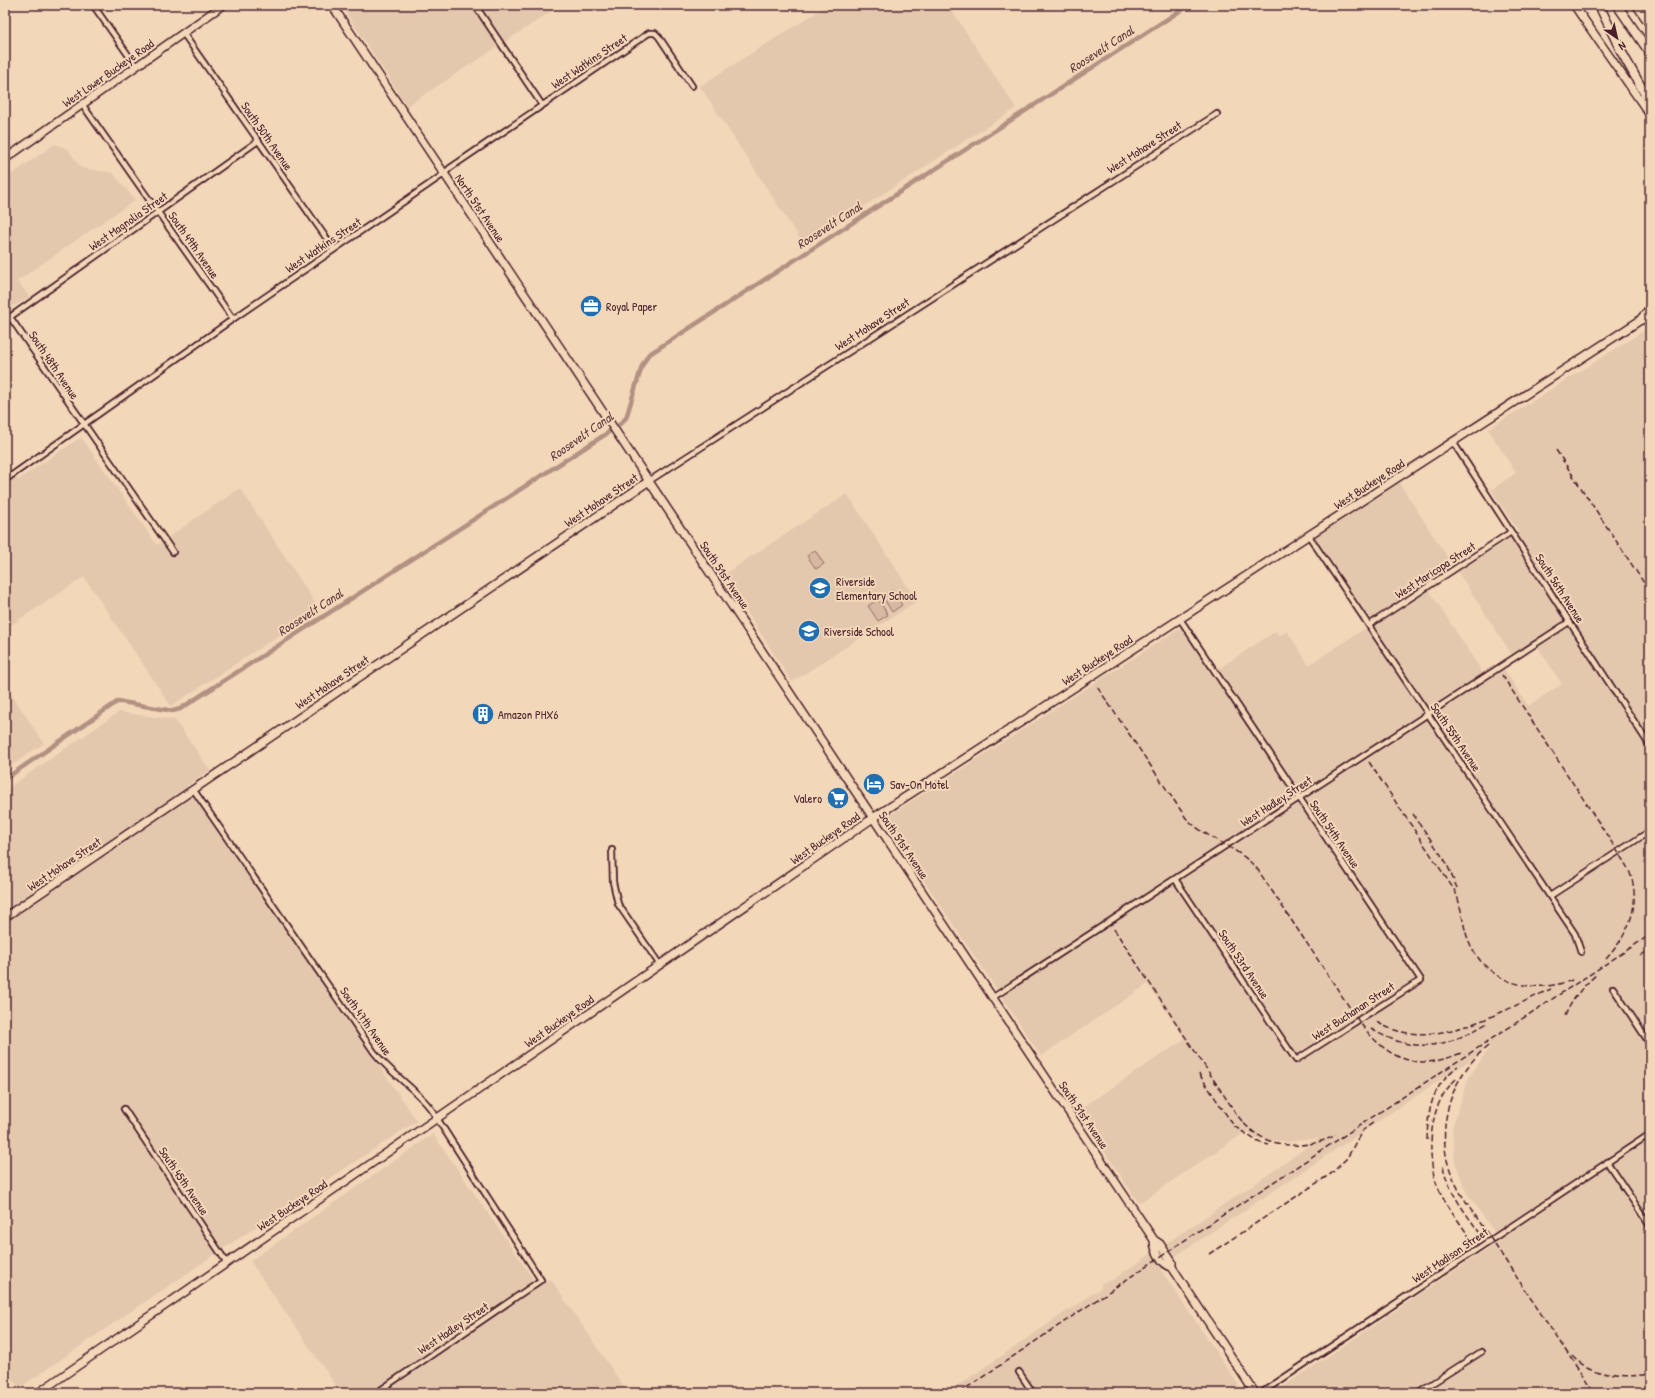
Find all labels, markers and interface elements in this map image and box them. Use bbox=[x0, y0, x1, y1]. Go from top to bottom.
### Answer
north arrow bbox=[1597, 18, 1637, 58]
water label: Roosevelt Canal bbox=[1065, 21, 1138, 77]
street label: West Watkins Street bbox=[548, 29, 631, 93]
street label: West Lower Buckeye Road bbox=[59, 35, 157, 111]
text: N bbox=[1616, 39, 1629, 54]
street label: South 50th Avenue bbox=[237, 98, 297, 174]
street label: West Mohave Street bbox=[1103, 116, 1185, 177]
street label: North 51st Avenue bbox=[451, 170, 509, 246]
street label: West Magnolia Street bbox=[85, 187, 171, 254]
water label: Roosevelt Canal bbox=[793, 197, 866, 253]
street label: South 49th Avenue bbox=[165, 208, 224, 282]
street label: West Watkins Street bbox=[282, 213, 365, 277]
office icon: Royal Paper bbox=[578, 293, 604, 319]
street label: West Mohave Street bbox=[831, 293, 913, 354]
place label: Royal Paper bbox=[606, 298, 657, 315]
street label: South 48th Avenue bbox=[25, 327, 83, 403]
water label: Roosevelt Canal bbox=[545, 407, 617, 465]
street label: West Buckeye Road bbox=[1330, 455, 1408, 513]
street label: West Mohave Street bbox=[561, 469, 642, 531]
street label: West Maricopa Street bbox=[1391, 537, 1479, 602]
street label: South 51st Avenue bbox=[696, 538, 754, 612]
street label: South 56th Avenue bbox=[1531, 550, 1589, 626]
place label: Riverside Elementary School bbox=[836, 573, 918, 604]
school or university icon: Riverside Elementary School bbox=[807, 575, 833, 601]
water label: Roosevelt Canal bbox=[274, 584, 347, 640]
school or university icon: Riverside School bbox=[796, 618, 822, 644]
place label: Riverside School bbox=[824, 623, 895, 640]
street label: West Buckeye Road bbox=[1058, 631, 1136, 689]
street label: West Mohave Street bbox=[292, 651, 373, 713]
street label: South 55th Avenue bbox=[1427, 699, 1485, 775]
building icon: Amazon PHX6 bbox=[470, 701, 496, 727]
place label: Amazon PHX6 bbox=[498, 706, 558, 723]
hotel icon: Sav-On Motel bbox=[861, 771, 887, 797]
street label: West Hadley Street bbox=[1237, 771, 1316, 831]
place label: Sav-On Motel bbox=[890, 776, 950, 793]
supermarket icon: Valero bbox=[825, 785, 851, 811]
place label: Valero bbox=[793, 790, 822, 807]
street label: South 54th Avenue bbox=[1306, 796, 1364, 872]
street label: West Buckeye Road bbox=[787, 808, 863, 868]
street label: South 51st Avenue bbox=[875, 808, 933, 882]
street label: West Mohave Street bbox=[24, 833, 105, 895]
street label: South 53rd Avenue bbox=[1215, 926, 1274, 1002]
street label: West Buchanan Street bbox=[1308, 977, 1398, 1044]
street label: South 47th Avenue bbox=[336, 983, 396, 1059]
street label: West Buckeye Road bbox=[521, 991, 597, 1051]
street label: South 51st Avenue bbox=[1055, 1078, 1113, 1152]
street label: South 45th Avenue bbox=[155, 1143, 213, 1219]
street label: West Buckeye Road bbox=[254, 1175, 331, 1235]
street label: West Madison Street bbox=[1409, 1223, 1492, 1287]
street label: West Hadley Street bbox=[414, 1297, 493, 1358]

